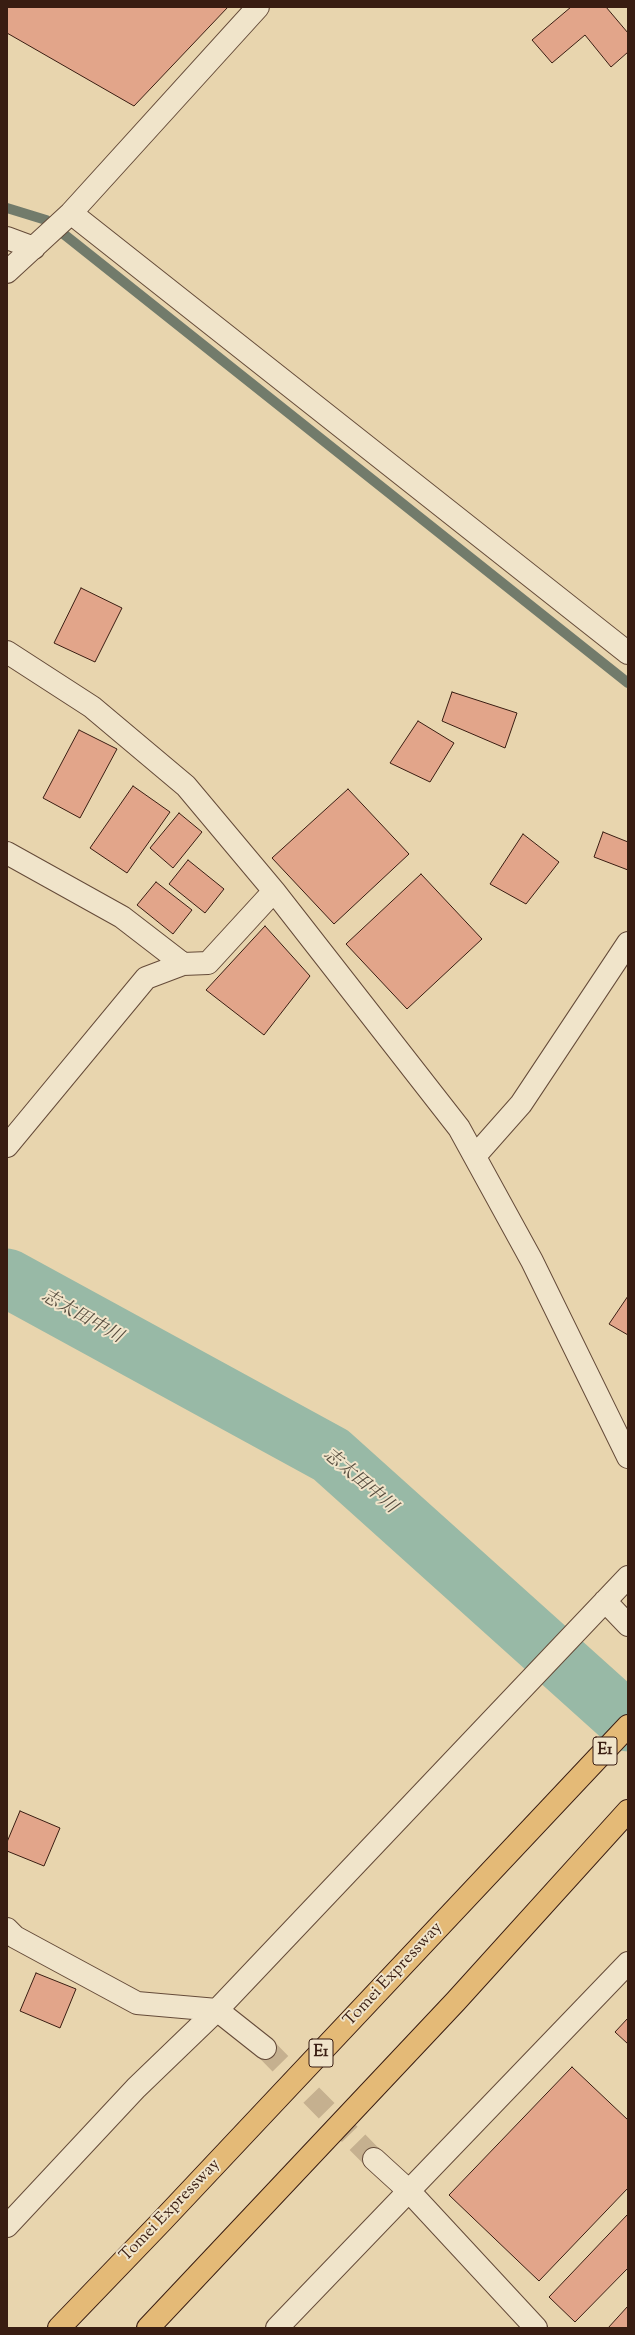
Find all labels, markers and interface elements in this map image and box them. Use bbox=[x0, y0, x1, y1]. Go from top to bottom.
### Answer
water label: 志太田中川 bbox=[36, 1287, 126, 1349]
water label: 志太田中川 bbox=[318, 1445, 400, 1519]
road number: E1 bbox=[593, 1737, 617, 1765]
street label: Tomei Expressway bbox=[340, 1919, 448, 2031]
road number: E1 bbox=[309, 2039, 333, 2067]
street label: Tomei Expressway bbox=[117, 2155, 225, 2267]

